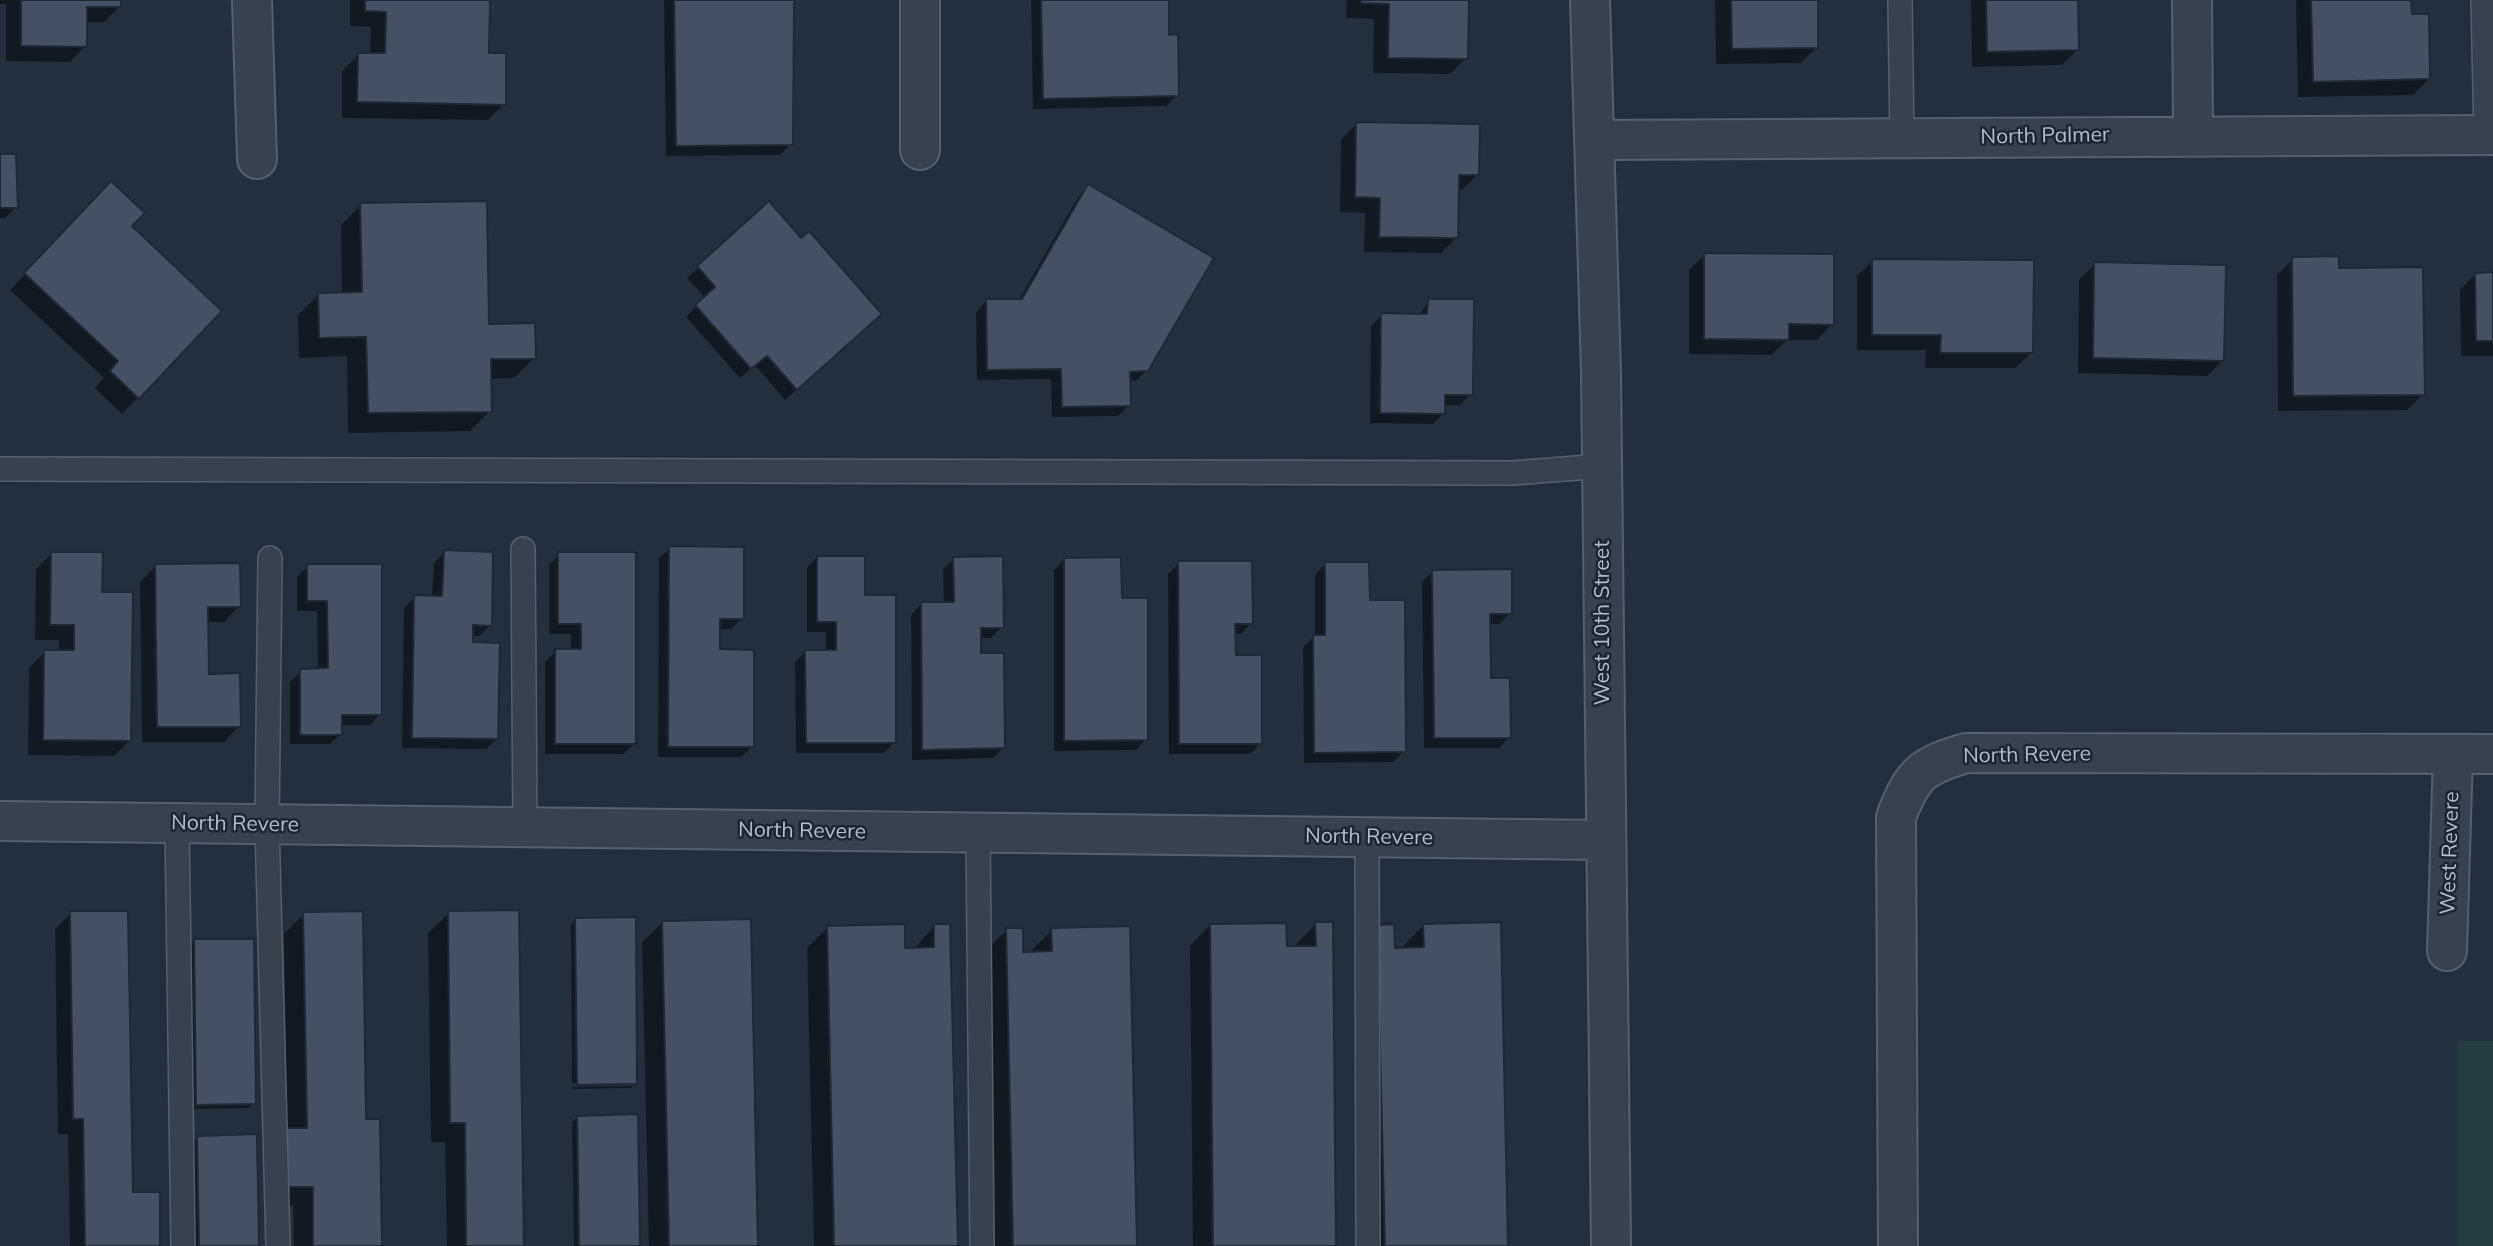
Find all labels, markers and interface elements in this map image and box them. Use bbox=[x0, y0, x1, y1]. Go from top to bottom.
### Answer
street label: North Palmer bbox=[1980, 122, 2110, 150]
street label: West 10th Street bbox=[1590, 540, 1616, 706]
street label: North Revere bbox=[1963, 741, 2091, 769]
street label: West Revere bbox=[2435, 791, 2465, 915]
street label: North Revere bbox=[171, 810, 299, 838]
street label: North Revere bbox=[738, 817, 866, 845]
street label: North Revere bbox=[1305, 823, 1433, 851]

